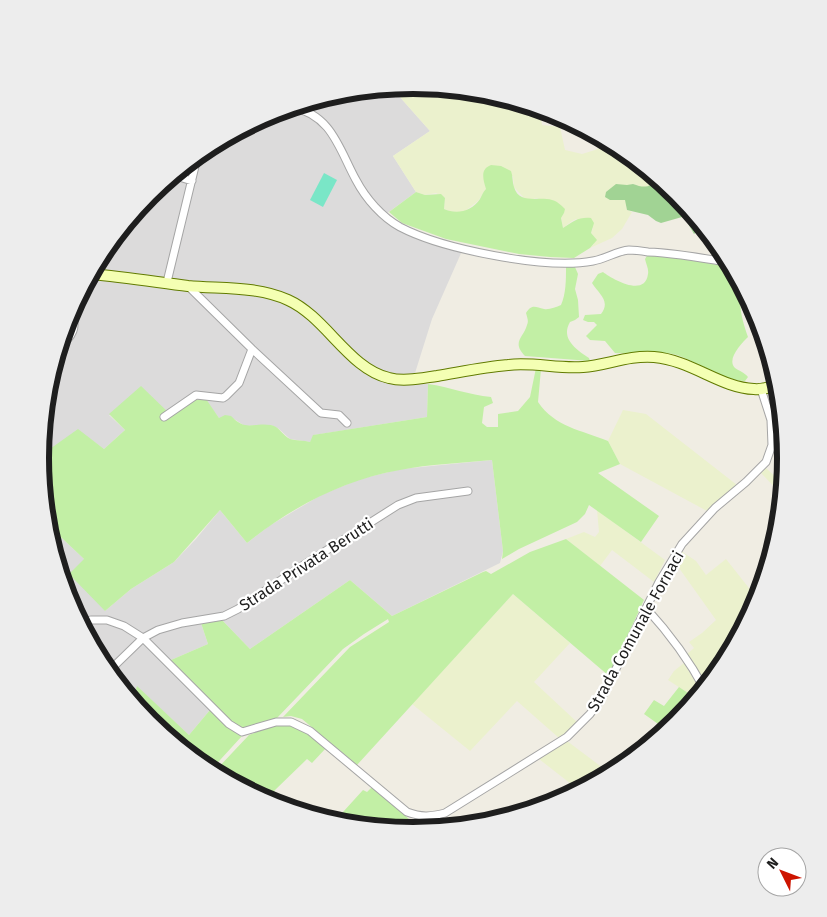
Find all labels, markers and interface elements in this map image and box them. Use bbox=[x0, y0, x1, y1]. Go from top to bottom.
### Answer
street label: Strada Privata Berutti bbox=[236, 514, 377, 615]
street label: Strada Comunale Fornaci bbox=[583, 548, 688, 715]
north arrow bbox=[757, 847, 807, 897]
text: N bbox=[763, 854, 782, 873]

